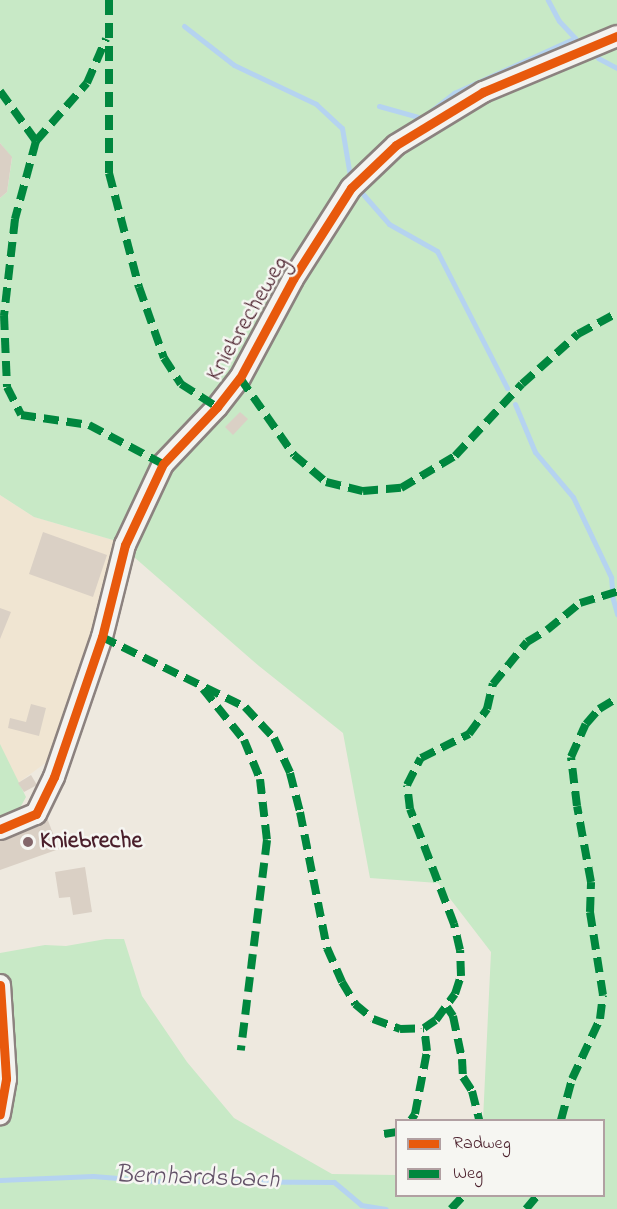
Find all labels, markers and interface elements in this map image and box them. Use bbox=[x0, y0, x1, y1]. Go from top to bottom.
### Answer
street label: Kniebrecheweg bbox=[201, 251, 295, 387]
place label: Kniebreche bbox=[40, 828, 142, 856]
marker: Kniebreche bbox=[21, 835, 35, 849]
legend bbox=[395, 1119, 605, 1197]
text: Radweg bbox=[453, 1131, 511, 1157]
water label: Bernhardsbach bbox=[115, 1161, 279, 1197]
text: Weg bbox=[453, 1161, 483, 1187]

